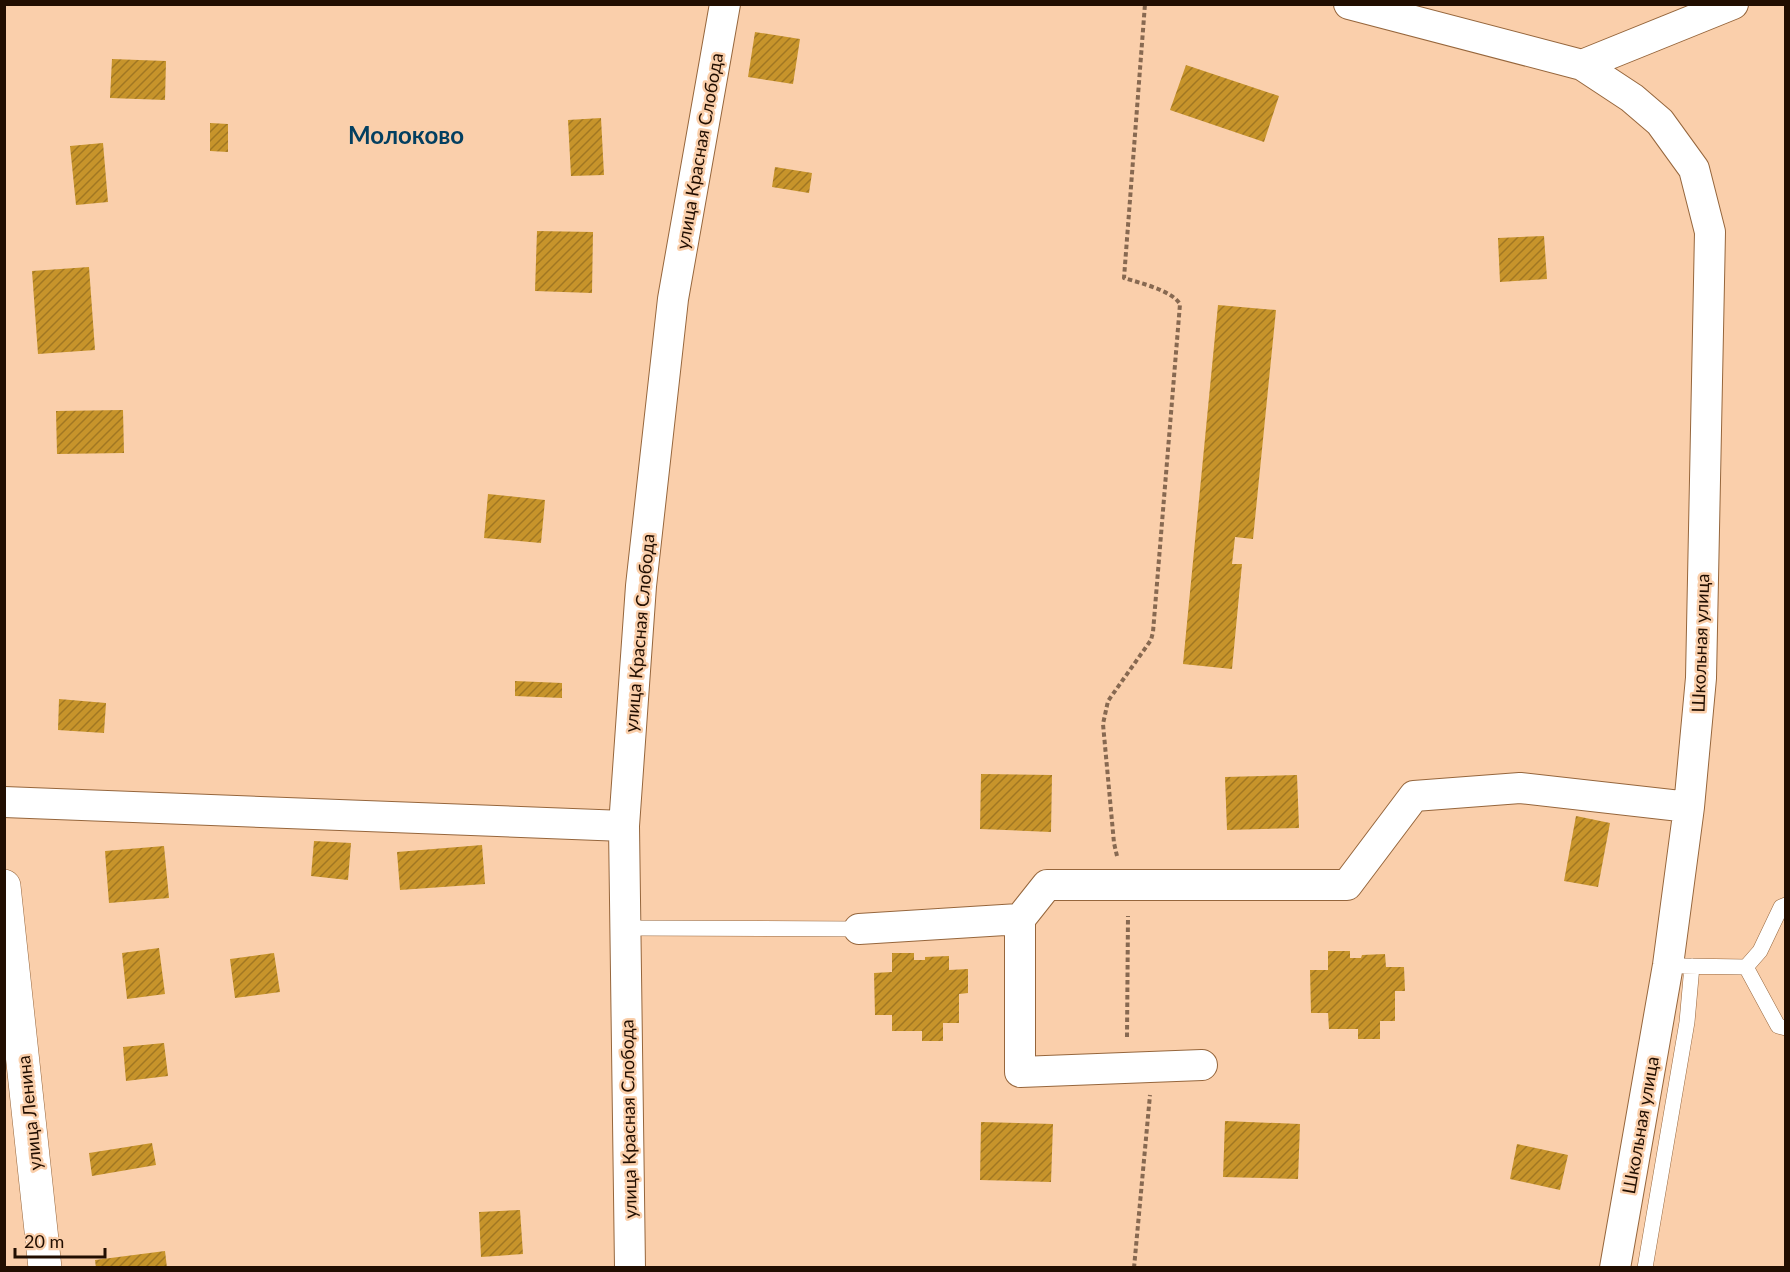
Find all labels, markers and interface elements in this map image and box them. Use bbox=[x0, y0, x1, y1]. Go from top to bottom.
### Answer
street label: улица Красная Слобода bbox=[671, 51, 727, 251]
district label: Молоково bbox=[348, 120, 464, 149]
street label: улица Красная Слобода bbox=[619, 533, 659, 733]
street label: Школьная улица bbox=[1687, 573, 1713, 713]
street label: улица Красная Слобода bbox=[615, 1019, 641, 1219]
street label: улица Ленина bbox=[12, 1054, 46, 1172]
street label: Школьная улица bbox=[1617, 1055, 1663, 1195]
scale bar bbox=[15, 1221, 105, 1259]
text: 20 m bbox=[24, 1230, 64, 1252]

